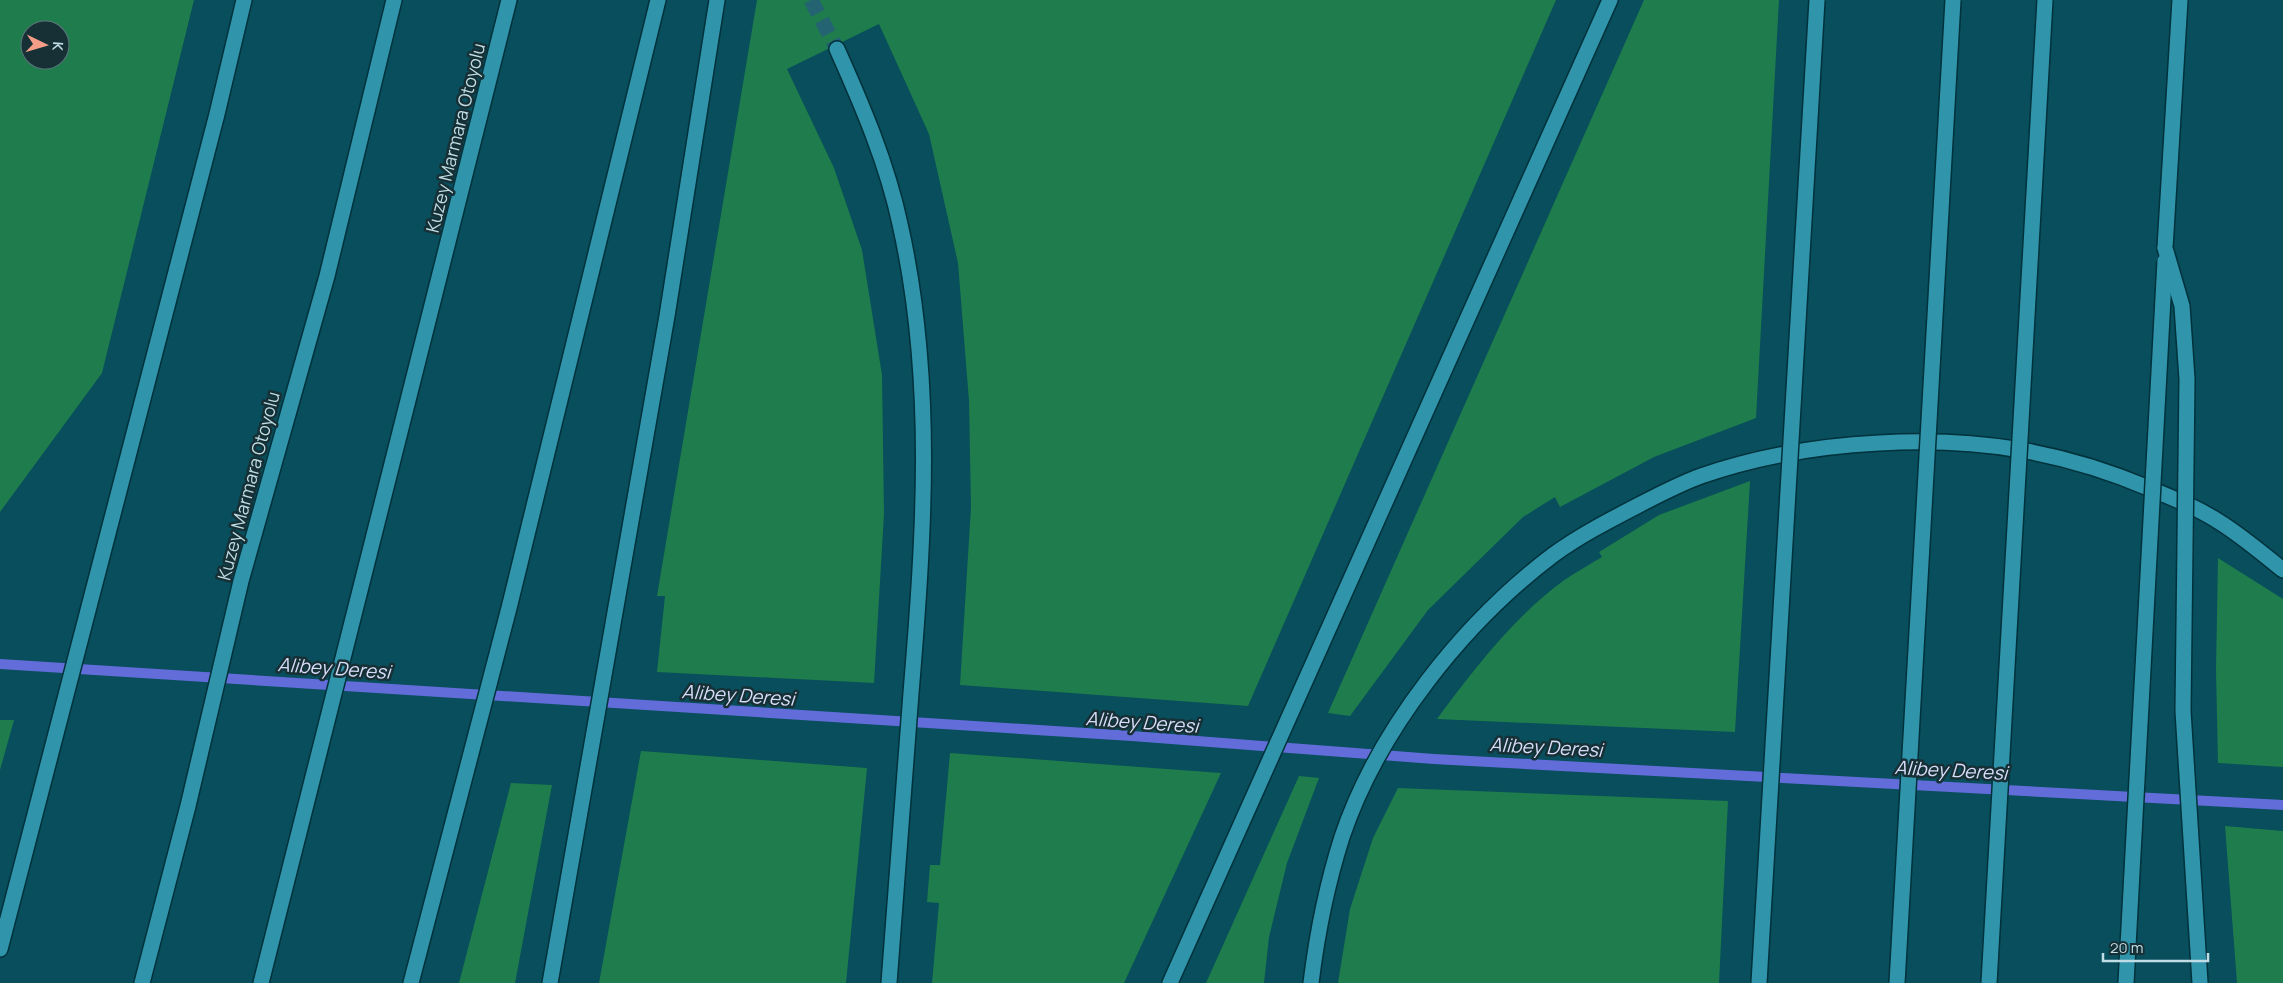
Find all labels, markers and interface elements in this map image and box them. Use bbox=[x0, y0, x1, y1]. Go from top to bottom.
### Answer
north arrow bbox=[20, 20, 70, 70]
text: K bbox=[49, 41, 68, 52]
street label: Kuzey Marmara Otoyolu bbox=[420, 41, 490, 235]
street label: Kuzey Marmara Otoyolu bbox=[211, 389, 285, 583]
water label: Alibey Deresi bbox=[277, 651, 394, 685]
water label: Alibey Deresi bbox=[681, 678, 798, 712]
water label: Alibey Deresi bbox=[1085, 705, 1202, 739]
water label: Alibey Deresi bbox=[1489, 731, 1606, 763]
water label: Alibey Deresi bbox=[1894, 754, 2011, 786]
scale bar bbox=[2103, 930, 2208, 962]
text: 20 m bbox=[2110, 937, 2143, 958]

